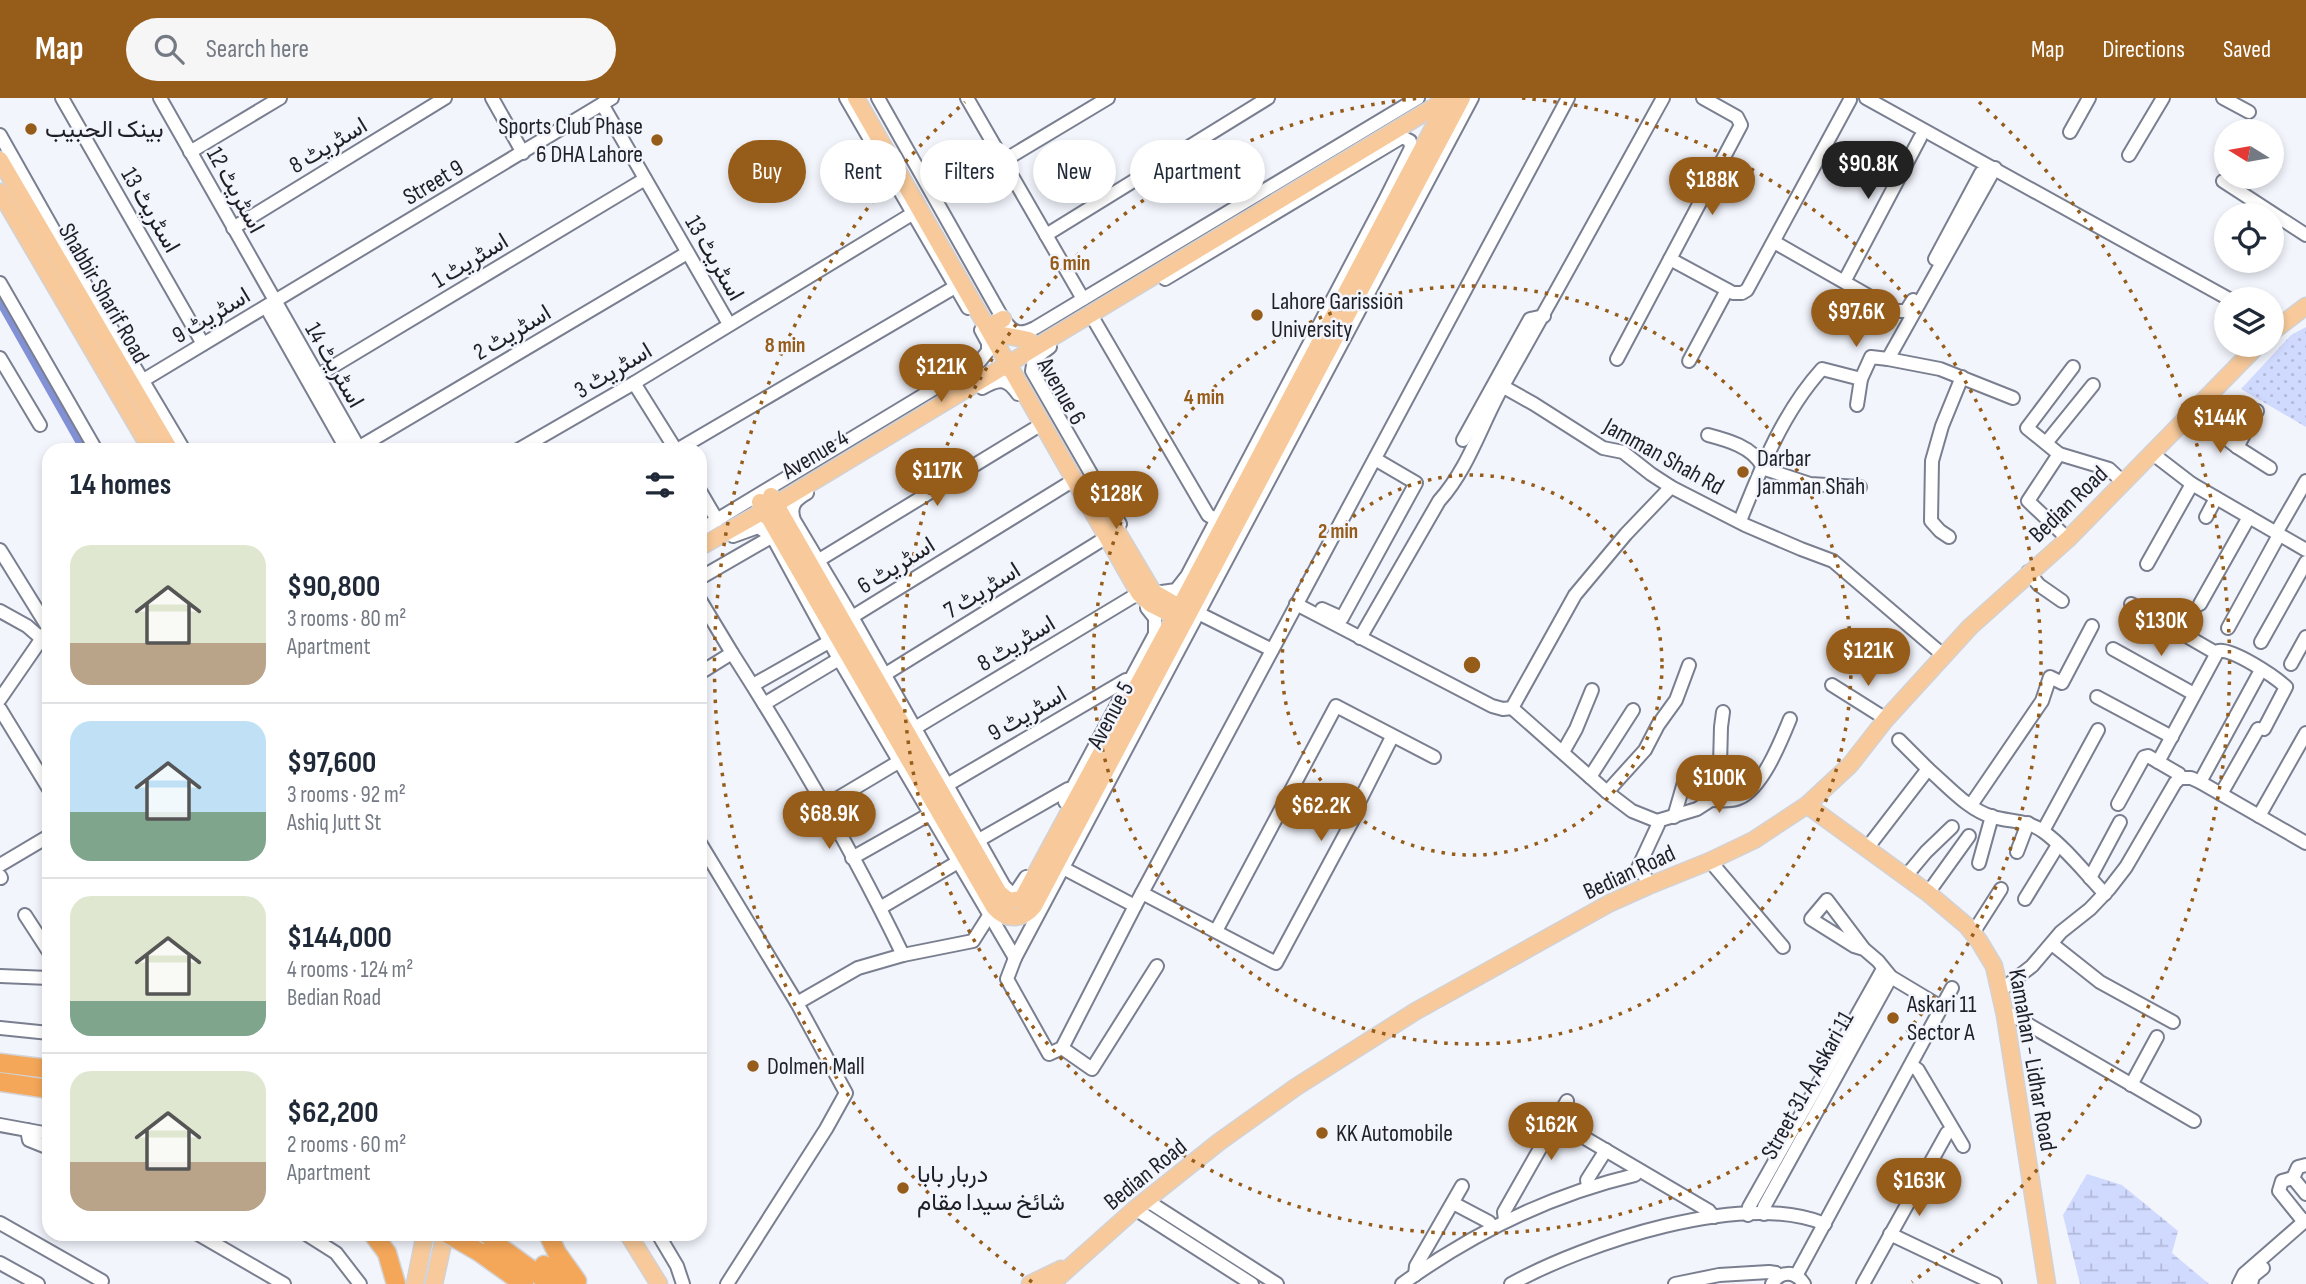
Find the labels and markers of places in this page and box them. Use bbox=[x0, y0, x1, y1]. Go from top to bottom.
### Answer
place label: Sports Club Phase 6 DHA Lahore bbox=[498, 112, 643, 169]
place label: بينک الحبيب bbox=[45, 115, 163, 144]
marker: بينک الحبيب bbox=[23, 121, 39, 137]
marker: Sports Club Phase 6 DHA Lahore bbox=[649, 132, 665, 148]
pin: $90.8K bbox=[1811, 141, 1925, 201]
pin: $188K bbox=[1663, 158, 1761, 217]
place label: Lahore Garission University bbox=[1271, 287, 1403, 344]
pin: $97.6K bbox=[1799, 289, 1913, 349]
marker: Lahore Garission University bbox=[1249, 307, 1265, 323]
pin: $121K bbox=[892, 344, 990, 404]
pin: $144K bbox=[2171, 396, 2269, 455]
place label: Darbar Jamman Shah bbox=[1756, 444, 1865, 501]
pin: $117K bbox=[888, 448, 986, 508]
marker: Darbar Jamman Shah bbox=[1735, 464, 1751, 480]
pin: $128K bbox=[1067, 472, 1165, 531]
pin: $130K bbox=[2112, 598, 2210, 658]
pin: $121K bbox=[1819, 628, 1917, 688]
centre of rings bbox=[1460, 653, 1484, 677]
pin: $100K bbox=[1670, 756, 1768, 815]
pin: $62.2K bbox=[1264, 784, 1378, 843]
pin: $68.9K bbox=[772, 792, 886, 851]
place label: Askari 11 Sector A bbox=[1906, 990, 1977, 1047]
marker: Askari 11 Sector A bbox=[1885, 1010, 1901, 1026]
place label: Dolmen Mall bbox=[767, 1052, 865, 1081]
marker: Dolmen Mall bbox=[745, 1058, 761, 1074]
pin: $162K bbox=[1502, 1102, 1600, 1162]
place label: KK Automobile bbox=[1336, 1119, 1453, 1148]
marker: KK Automobile bbox=[1314, 1125, 1330, 1141]
pin: $163K bbox=[1870, 1158, 1968, 1218]
place label: دربار بابا شائخ سیدا مقام bbox=[917, 1160, 1065, 1219]
marker: دربار بابا شائخ سیدا مقام bbox=[895, 1180, 911, 1196]

